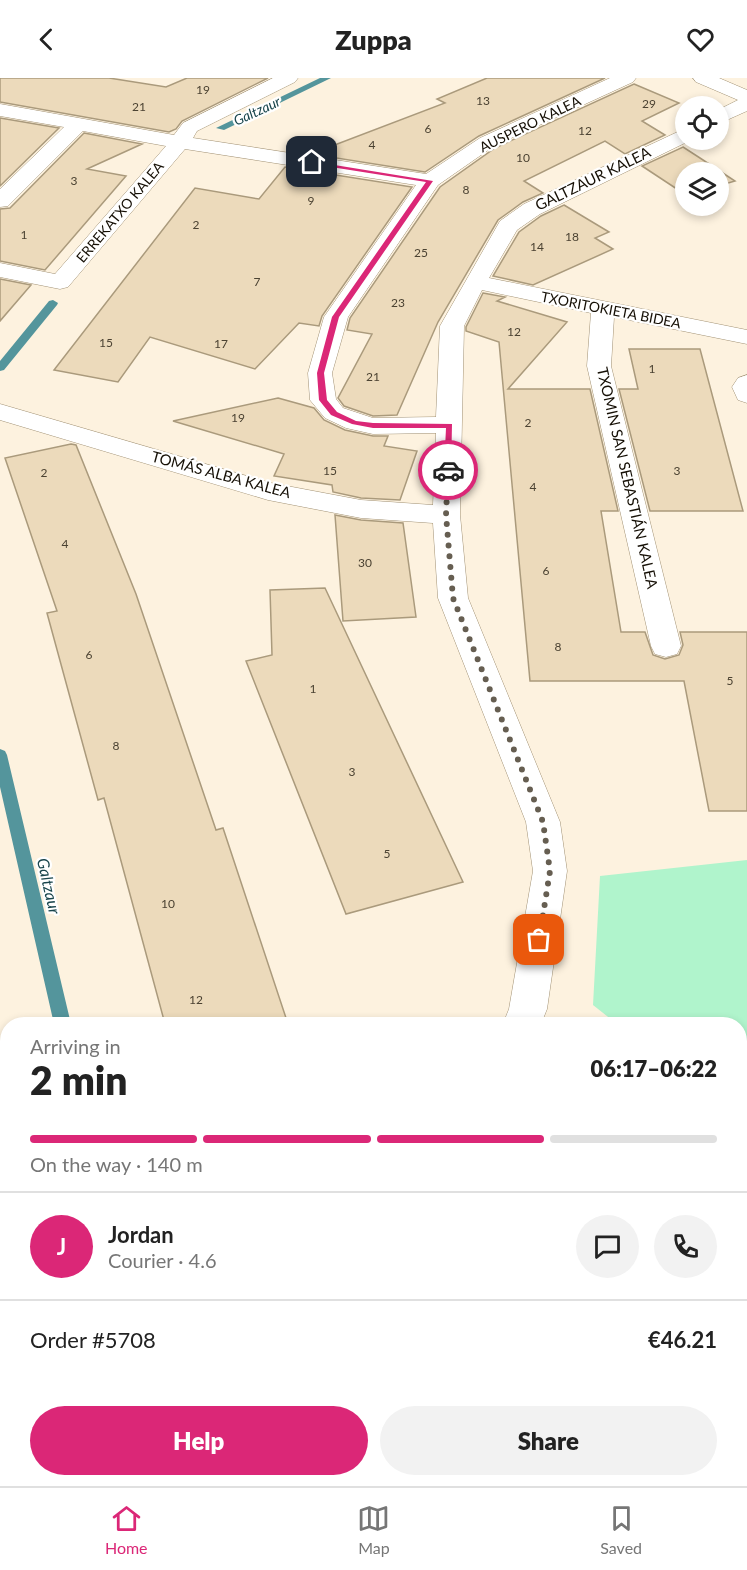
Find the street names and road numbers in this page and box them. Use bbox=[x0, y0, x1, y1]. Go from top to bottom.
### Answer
street label: AUSPERO KALEA bbox=[476, 91, 584, 155]
street label: GALTZAUR KALEA bbox=[532, 142, 654, 214]
street label: ERREKATXO KALEA bbox=[72, 157, 167, 266]
street label: TXORITOKIETA BIDEA bbox=[540, 288, 683, 332]
street label: TXOMIN SAN SEBASTIÁN KALEA bbox=[594, 365, 662, 591]
street label: TOMÁS ALBA KALEA bbox=[150, 447, 294, 502]

